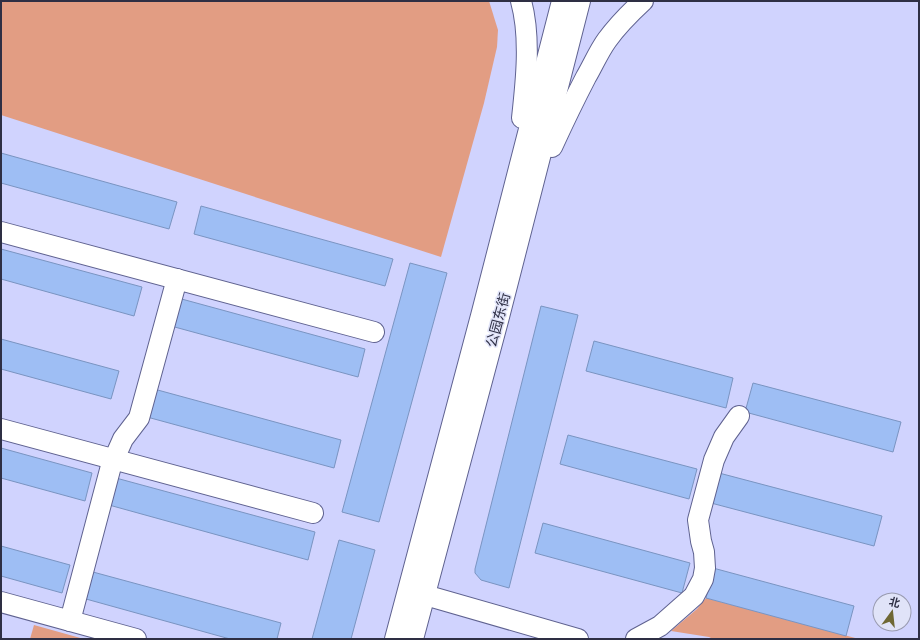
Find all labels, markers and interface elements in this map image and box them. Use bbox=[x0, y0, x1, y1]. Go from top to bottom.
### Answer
street label: 公园东街 bbox=[483, 291, 513, 349]
north arrow bbox=[872, 592, 912, 632]
text: 北 bbox=[888, 595, 901, 610]

